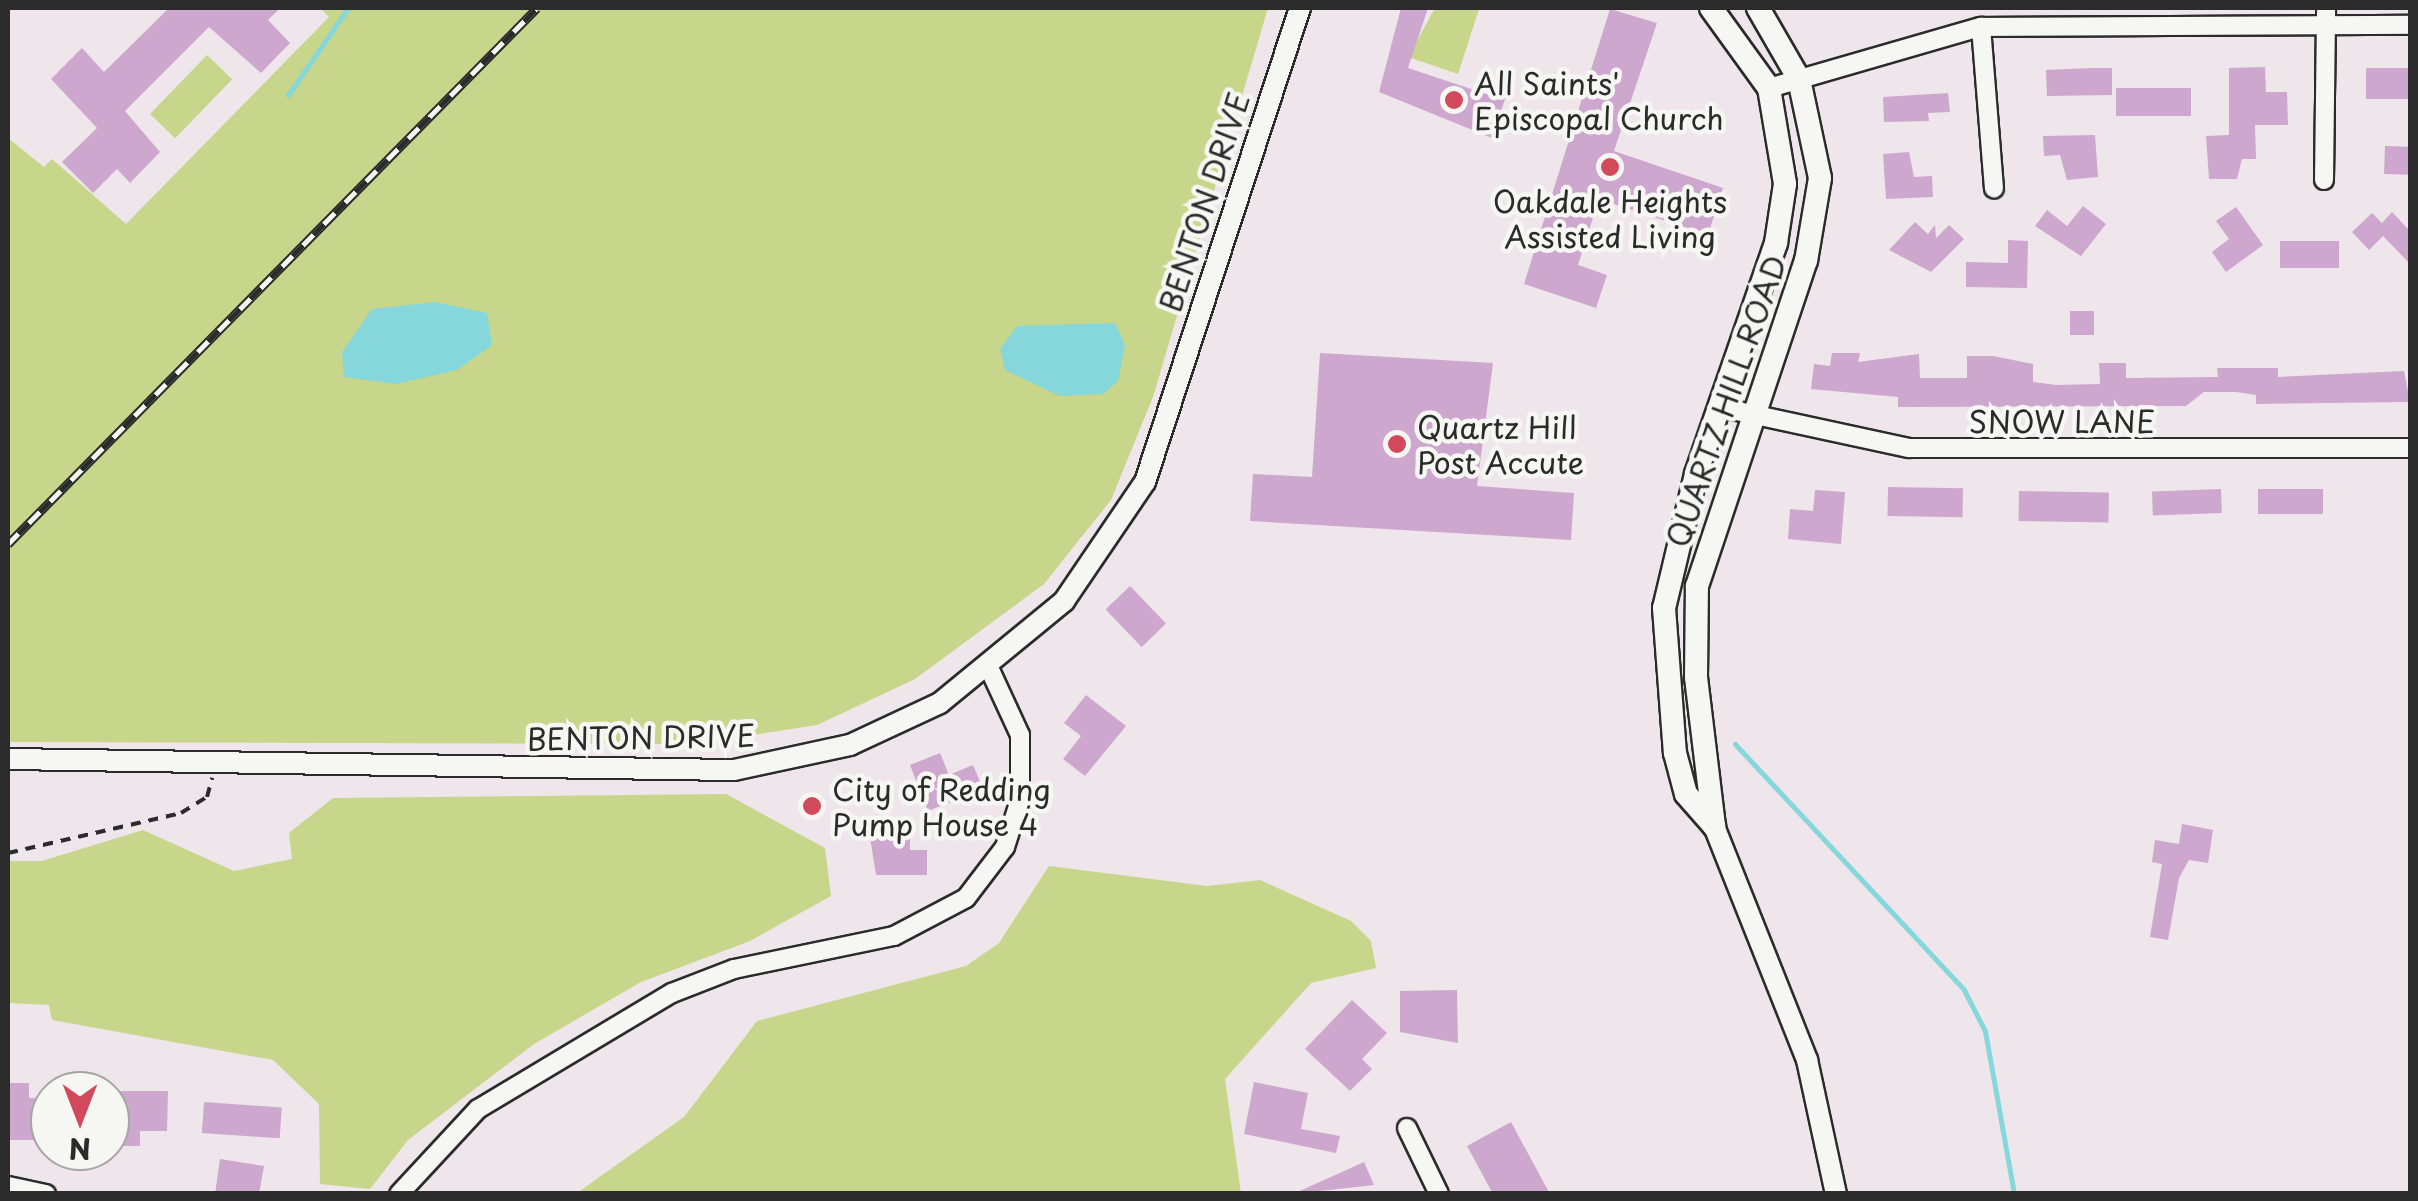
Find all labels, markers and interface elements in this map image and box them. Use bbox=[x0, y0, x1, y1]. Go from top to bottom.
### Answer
place label: All Saints' Episcopal Church bbox=[1474, 65, 1723, 136]
street label: BENTON DRIVE bbox=[1151, 87, 1257, 317]
marker: All Saints' Episcopal Church bbox=[1443, 89, 1465, 111]
marker: Oakdale Heights Assisted Living bbox=[1599, 156, 1621, 178]
place label: Oakdale Heights Assisted Living bbox=[1491, 183, 1729, 254]
street label: QUARTZ HILL ROAD bbox=[1659, 250, 1793, 552]
street label: SNOW LANE bbox=[1967, 403, 2157, 439]
place label: Quartz Hill Post Accute bbox=[1417, 409, 1586, 480]
marker: Quartz Hill Post Accute bbox=[1386, 433, 1408, 455]
street label: BENTON DRIVE bbox=[526, 717, 756, 757]
place label: City of Redding Pump House 4 bbox=[832, 771, 1054, 842]
marker: City of Redding Pump House 4 bbox=[801, 795, 823, 817]
north arrow bbox=[30, 1071, 130, 1171]
text: N bbox=[69, 1128, 91, 1171]

